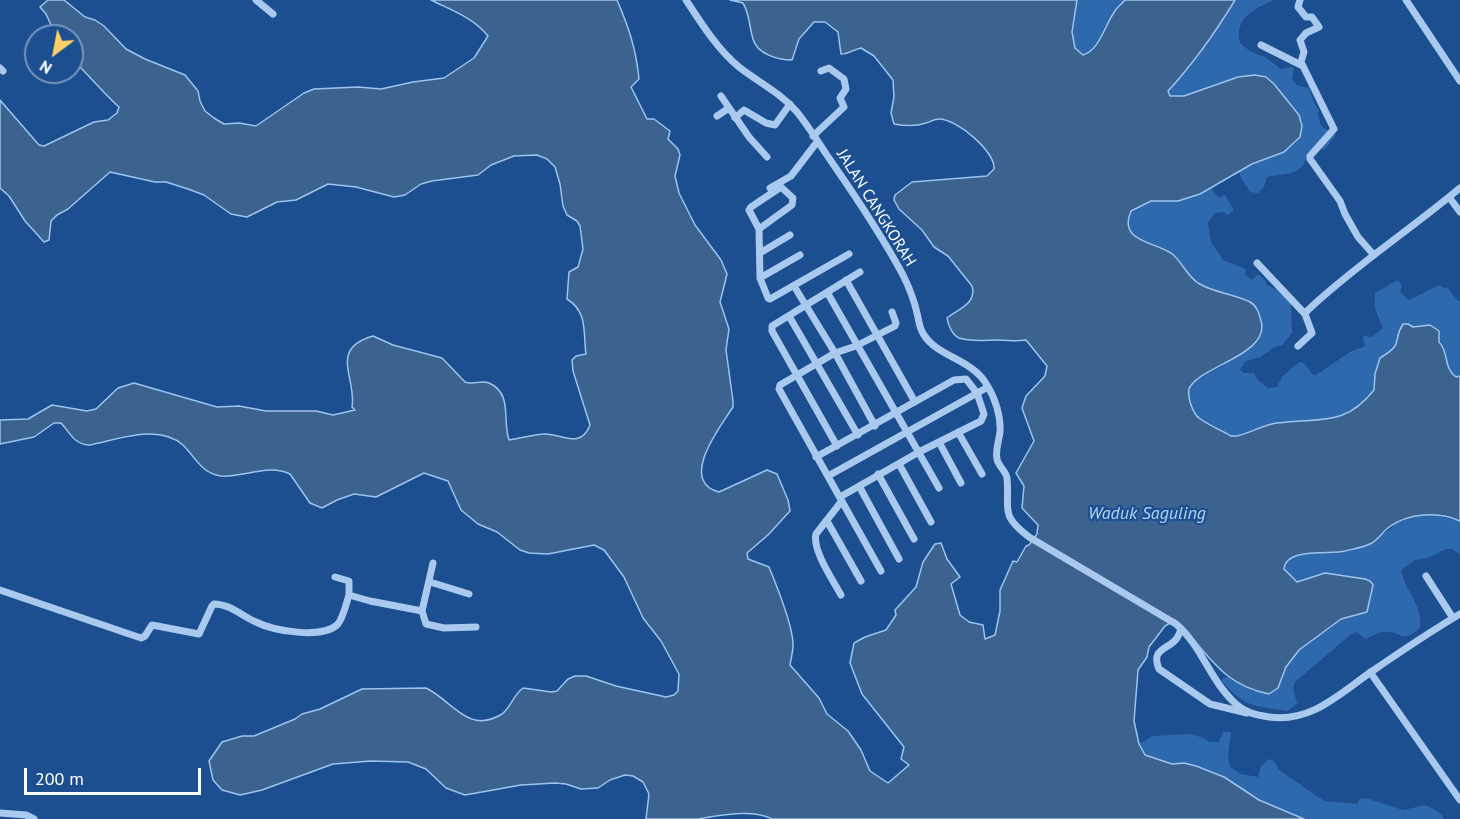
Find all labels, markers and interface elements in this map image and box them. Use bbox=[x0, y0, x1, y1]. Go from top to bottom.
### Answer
north arrow bbox=[24, 24, 84, 84]
text: N bbox=[36, 56, 55, 79]
street label: JALAN CANGKORAH bbox=[832, 146, 920, 270]
water label: Waduk Saguling bbox=[1088, 503, 1206, 525]
scale bar bbox=[27, 756, 204, 794]
text: 200 m bbox=[35, 767, 84, 790]

